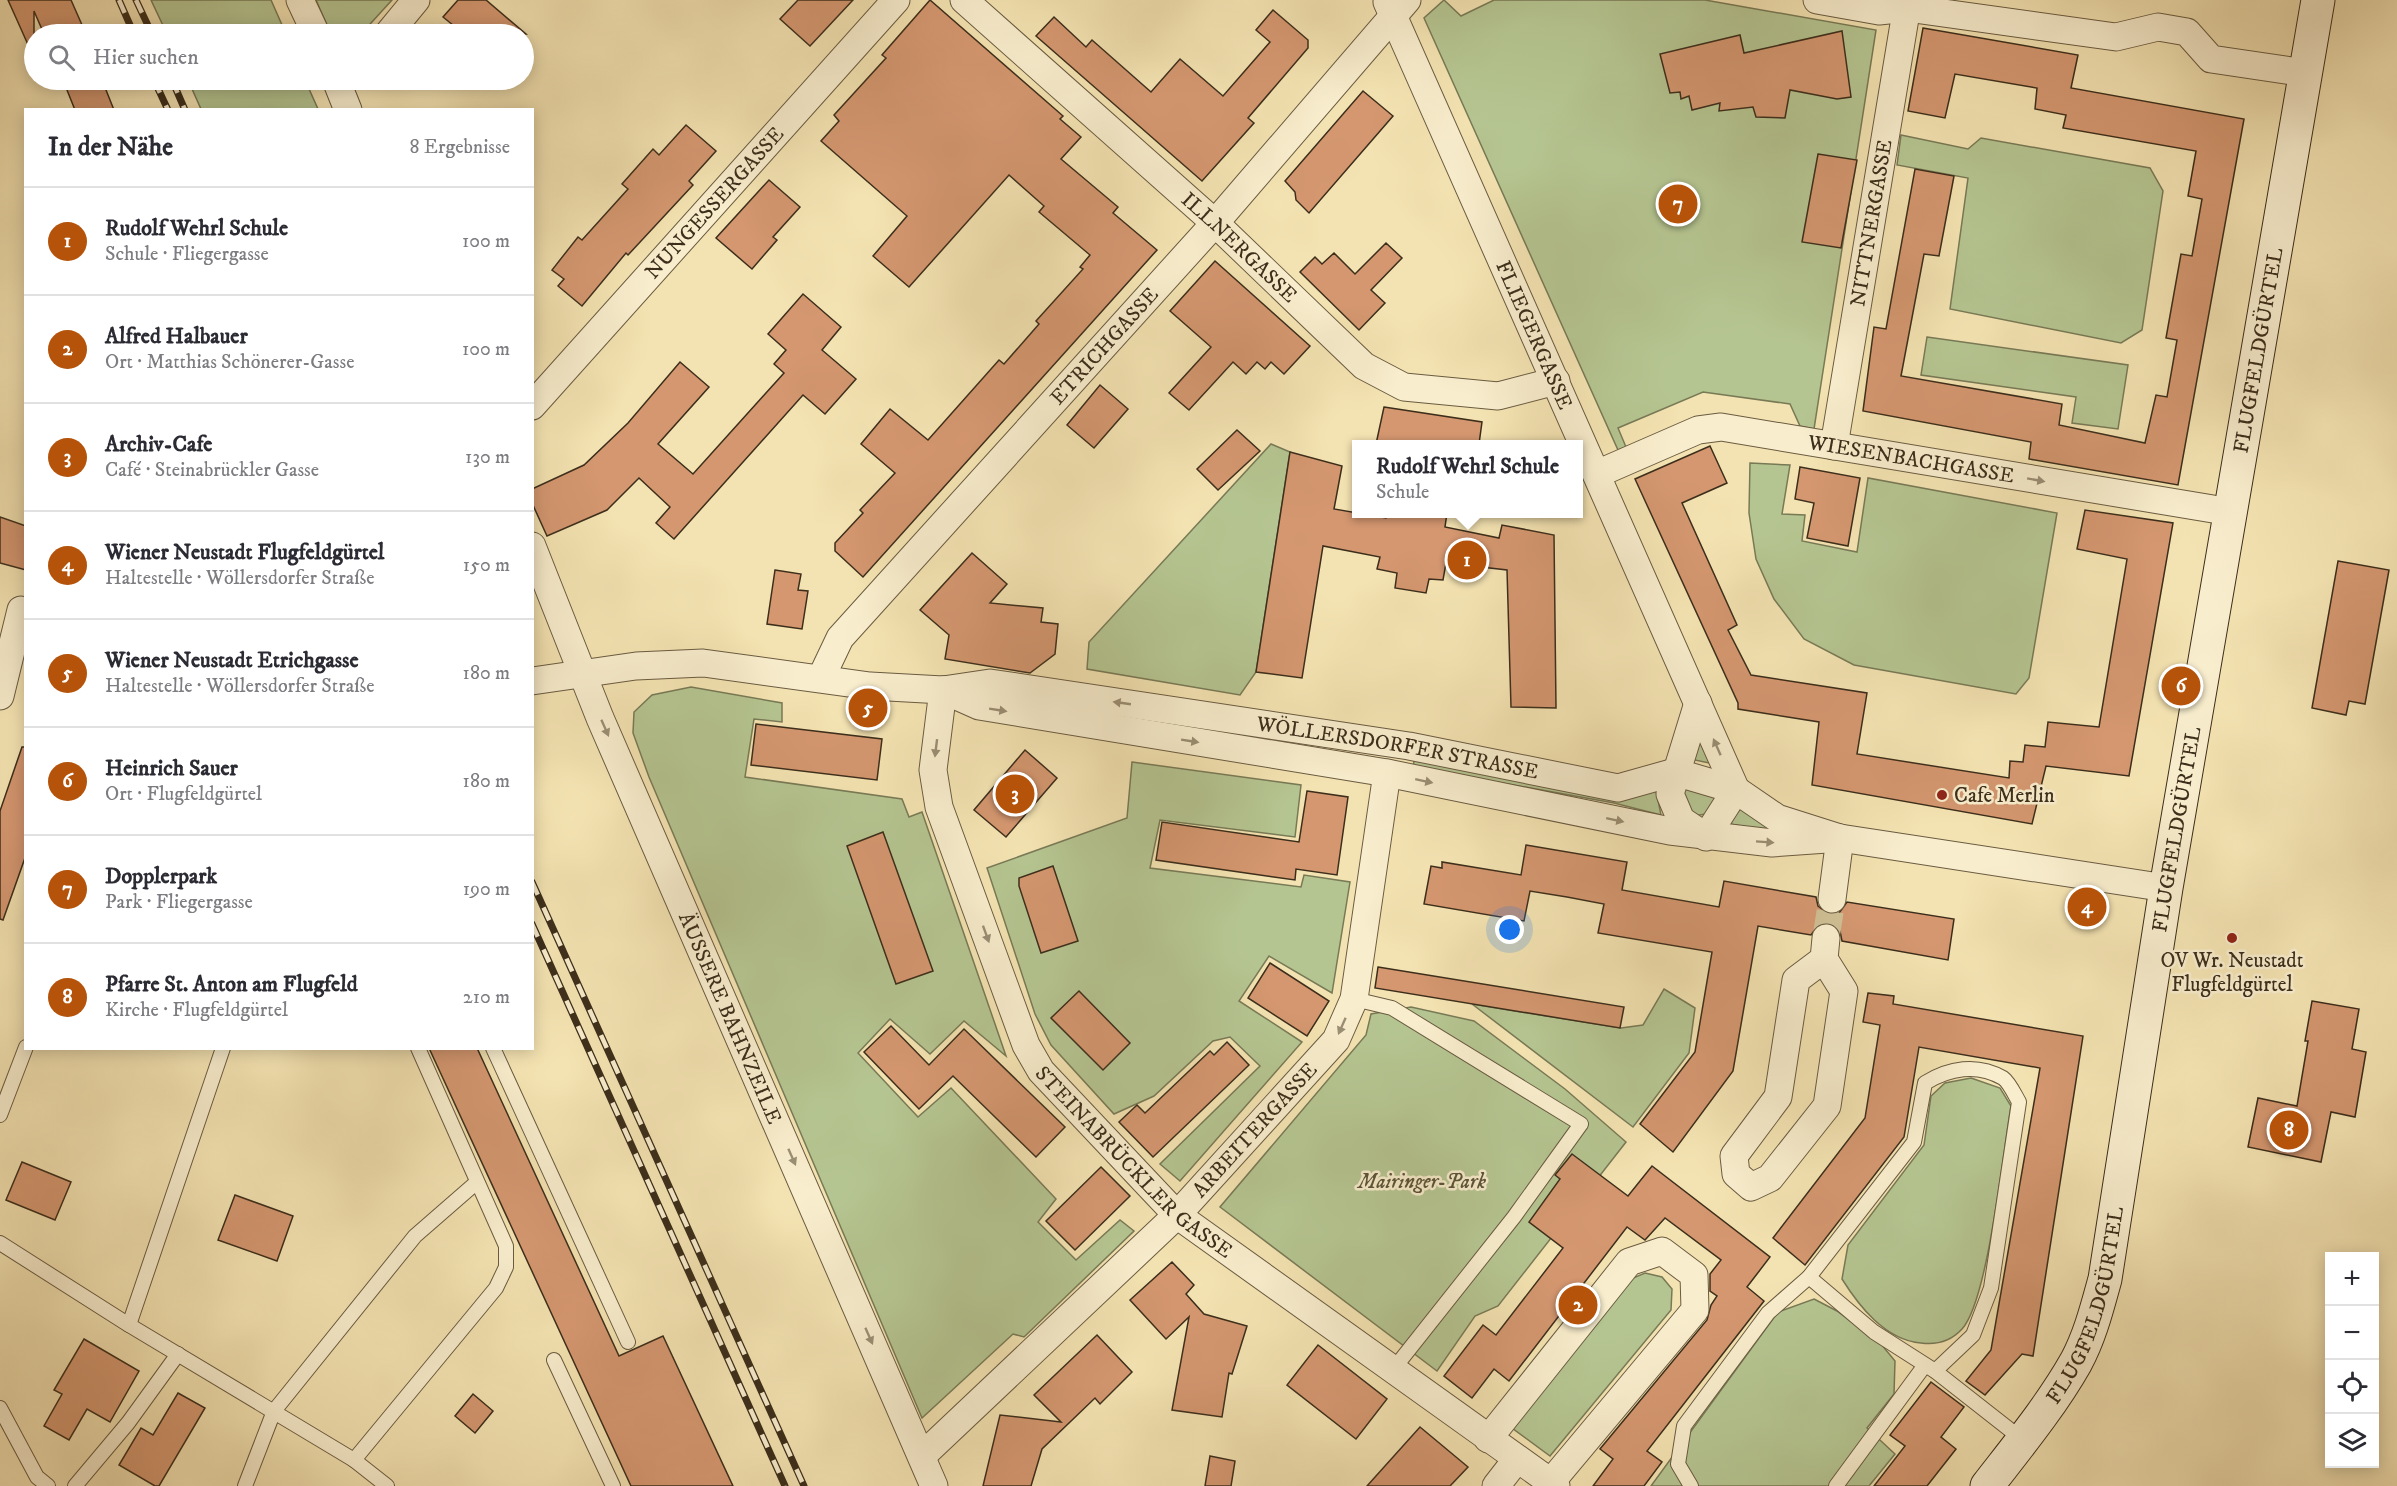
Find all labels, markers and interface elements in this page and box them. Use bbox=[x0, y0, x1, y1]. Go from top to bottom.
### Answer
search box bbox=[24, 24, 534, 90]
icon: search bbox=[45, 41, 78, 74]
text: Hier suchen bbox=[93, 44, 199, 71]
street label: NUNGESSERGASSE bbox=[640, 122, 790, 285]
text: In der Nähe bbox=[48, 131, 173, 164]
text: 8 Ergebnisse bbox=[410, 135, 510, 160]
street label: NITTNERGASSE bbox=[1845, 138, 1899, 309]
pin: 7 bbox=[1658, 182, 1698, 226]
street label: ILLNERGASSE bbox=[1175, 187, 1302, 309]
text: Rudolf Wehrl Schule bbox=[105, 215, 288, 242]
text: 1 bbox=[64, 229, 71, 254]
text: 100 m bbox=[462, 229, 510, 254]
text: Schule · Fliegergasse bbox=[105, 242, 269, 267]
street label: FLUGFELDGÜRTEL bbox=[2229, 246, 2289, 455]
street label: FLIEGERGASSE bbox=[1489, 257, 1578, 414]
street label: ETRICHGASSE bbox=[1045, 282, 1165, 411]
text: Alfred Halbauer bbox=[105, 323, 248, 350]
text: 2 bbox=[63, 337, 72, 362]
text: 100 m bbox=[462, 337, 510, 362]
text: Ort · Matthias Schönerer-Gasse bbox=[105, 350, 354, 375]
street label: WIESENBACHGASSE bbox=[1805, 430, 2016, 490]
text: Archiv-Cafe bbox=[105, 431, 212, 458]
popup bbox=[1352, 440, 1583, 518]
text: 3 bbox=[64, 445, 71, 470]
text: 130 m bbox=[465, 445, 510, 470]
text: Rudolf Wehrl Schule bbox=[1376, 453, 1559, 480]
text: Café · Steinabrückler Gasse bbox=[105, 458, 319, 483]
one-way arrow bbox=[2027, 475, 2046, 484]
text: Schule bbox=[1376, 480, 1429, 505]
pin: 1 bbox=[1448, 538, 1486, 582]
text: Wiener Neustadt Flugfeldgürtel bbox=[105, 539, 384, 566]
text: 4 bbox=[62, 553, 73, 578]
text: 150 m bbox=[463, 553, 510, 578]
text: Haltestelle · Wöllersdorfer Straße bbox=[105, 566, 375, 591]
text: Wiener Neustadt Etrichgasse bbox=[105, 647, 359, 674]
text: 5 bbox=[63, 661, 72, 686]
text: 180 m bbox=[463, 661, 510, 686]
pin: 6 bbox=[2162, 664, 2200, 708]
text: Haltestelle · Wöllersdorfer Straße bbox=[105, 674, 375, 699]
pin: 5 bbox=[848, 686, 888, 730]
one-way arrow bbox=[1112, 698, 1131, 707]
one-way arrow bbox=[988, 705, 1007, 714]
street label: WÖLLERSDORFER STRASSE bbox=[1254, 711, 1541, 786]
one-way arrow bbox=[601, 719, 610, 737]
street label: FLUGFELDGÜRTEL bbox=[2147, 725, 2207, 934]
one-way arrow bbox=[1181, 737, 1200, 746]
one-way arrow bbox=[1712, 737, 1722, 755]
one-way arrow bbox=[931, 739, 940, 758]
text: Heinrich Sauer bbox=[105, 755, 238, 782]
text: 6 bbox=[62, 769, 73, 794]
text: 180 m bbox=[463, 769, 510, 794]
pin: 3 bbox=[996, 772, 1034, 816]
one-way arrow bbox=[1414, 777, 1433, 786]
text: Ort · Flugfeldgürtel bbox=[105, 782, 262, 807]
place label: Cafe Merlin bbox=[1954, 783, 2055, 809]
marker: Cafe Merlin bbox=[1935, 788, 1949, 802]
one-way arrow bbox=[1605, 816, 1624, 825]
one-way arrow bbox=[1755, 838, 1774, 847]
text: Dopplerpark bbox=[105, 863, 217, 890]
text: 7 bbox=[62, 877, 73, 902]
text: 190 m bbox=[463, 877, 510, 902]
pin: 4 bbox=[2068, 884, 2106, 930]
text: Park · Fliegergasse bbox=[105, 890, 253, 915]
street label: ÄUSSERE BAHNZEILE bbox=[672, 908, 787, 1128]
your location bbox=[1495, 915, 1524, 944]
one-way arrow bbox=[981, 925, 991, 943]
marker: OV Wr. Neustadt Flugfeldgürtel bbox=[2225, 931, 2239, 945]
place label: OV Wr. Neustadt Flugfeldgürtel bbox=[2160, 948, 2304, 998]
text: Pfarre St. Anton am Flugfeld bbox=[105, 971, 358, 998]
text: 8 bbox=[62, 985, 73, 1010]
text: 210 m bbox=[463, 985, 510, 1010]
text: Kirche · Flugfeldgürtel bbox=[105, 998, 288, 1023]
one-way arrow bbox=[1338, 1017, 1347, 1034]
street label: ARBEITERGASSE bbox=[1187, 1057, 1323, 1203]
street label: STEINABRÜCKLER GASSE bbox=[1029, 1061, 1237, 1264]
pin: 8 bbox=[2270, 1108, 2308, 1152]
one-way arrow bbox=[787, 1149, 796, 1166]
park label: Mairinger-Park bbox=[1356, 1169, 1486, 1195]
street label: FLUGFELDGÜRTEL bbox=[2041, 1205, 2130, 1409]
map controls bbox=[2325, 1252, 2379, 1468]
button: + bbox=[2325, 1252, 2379, 1306]
pin: 2 bbox=[1558, 1282, 1598, 1328]
button: − bbox=[2325, 1306, 2379, 1360]
one-way arrow bbox=[865, 1327, 875, 1345]
button: locate bbox=[2325, 1360, 2379, 1414]
button: layers bbox=[2325, 1414, 2379, 1468]

